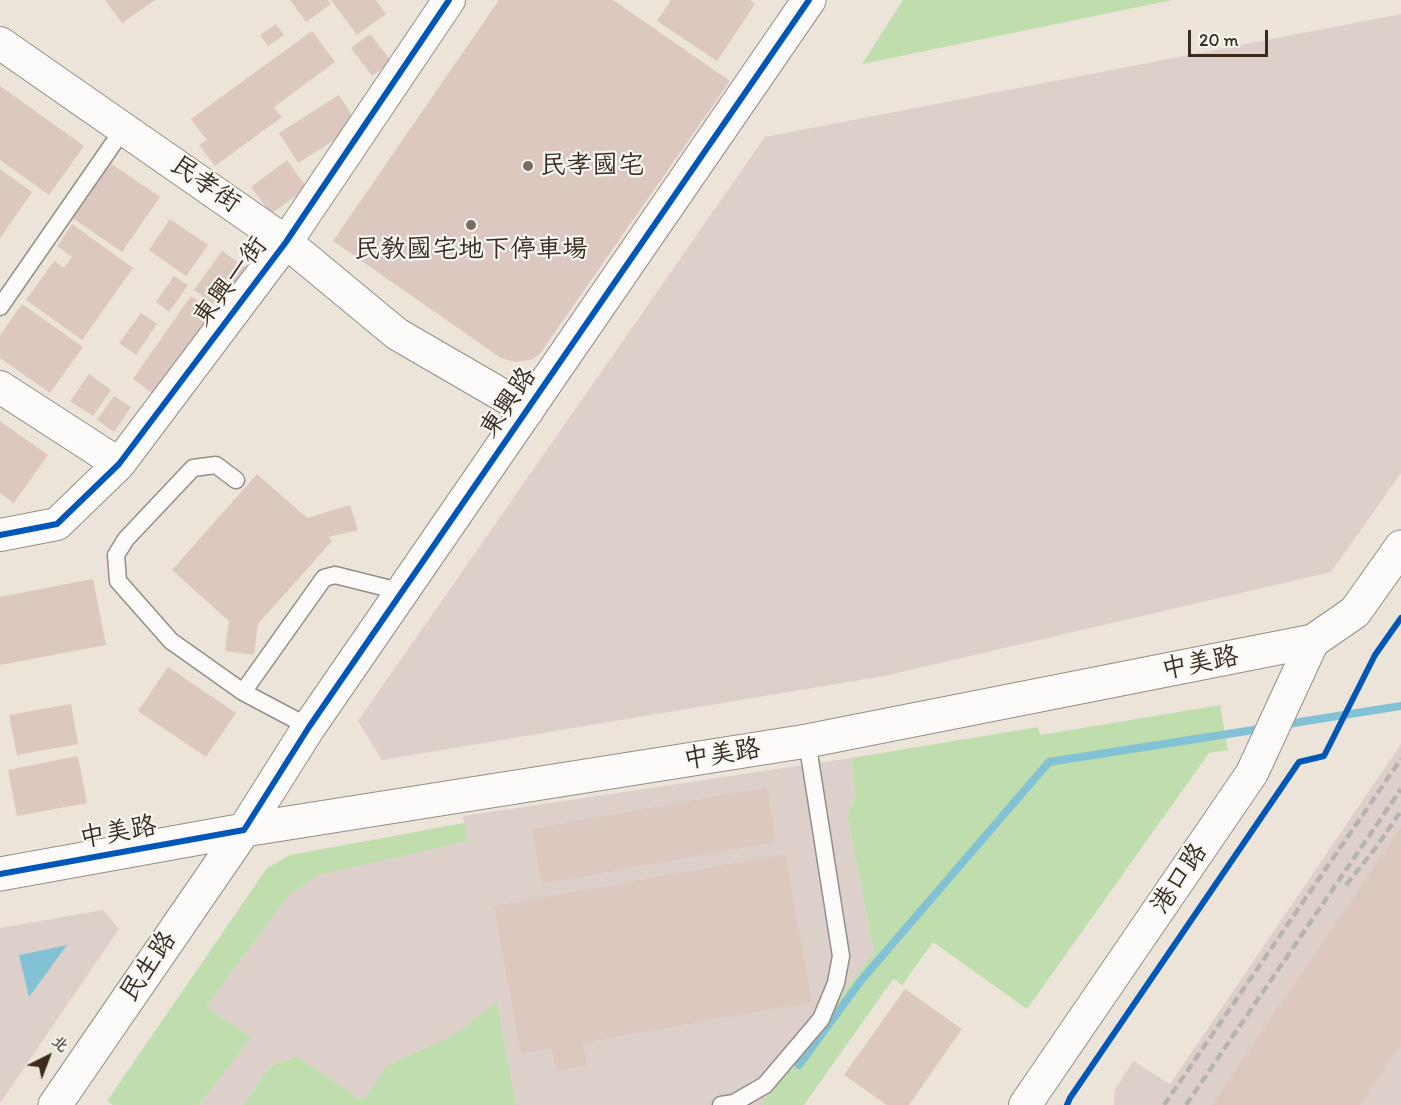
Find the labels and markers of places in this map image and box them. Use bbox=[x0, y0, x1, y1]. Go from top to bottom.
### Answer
place label: 民孝國宅 bbox=[540, 150, 644, 182]
marker: 民孝國宅 bbox=[521, 159, 535, 173]
marker: 民教國宅地下停車場 bbox=[464, 218, 478, 232]
place label: 民教國宅地下停車場 bbox=[354, 234, 588, 266]

